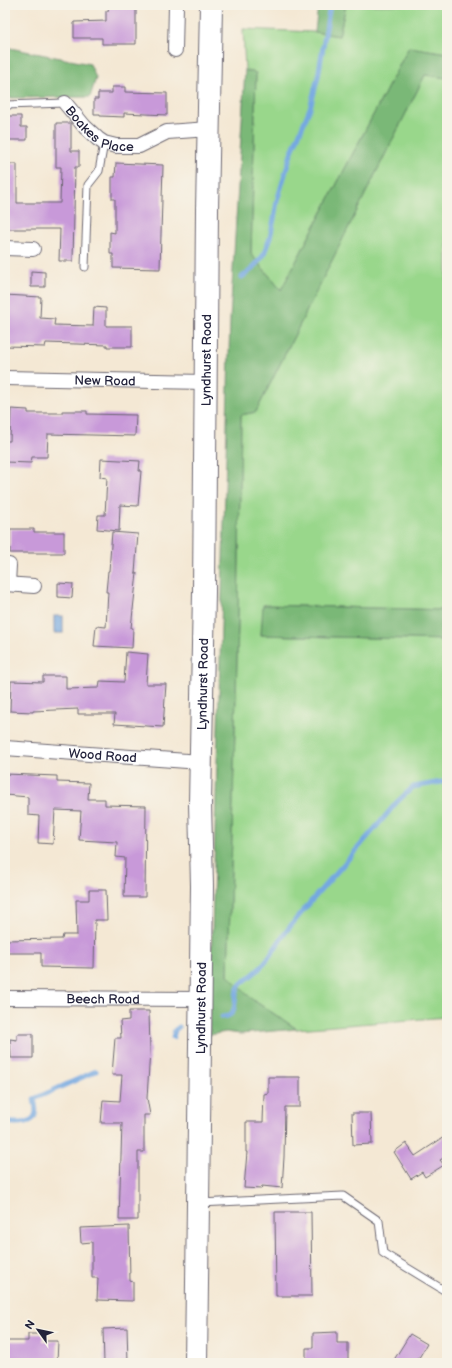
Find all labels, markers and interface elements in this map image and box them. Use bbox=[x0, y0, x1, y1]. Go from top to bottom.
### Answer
street label: Boakes Place bbox=[62, 103, 134, 155]
street label: Lyndhurst Road bbox=[198, 314, 215, 406]
street label: New Road bbox=[74, 372, 136, 390]
street label: Lyndhurst Road bbox=[194, 638, 212, 730]
street label: Wood Road bbox=[68, 746, 137, 766]
street label: Lyndhurst Road bbox=[193, 962, 210, 1054]
street label: Beech Road bbox=[66, 991, 140, 1008]
north arrow bbox=[18, 1310, 58, 1350]
text: N bbox=[22, 1318, 38, 1332]

